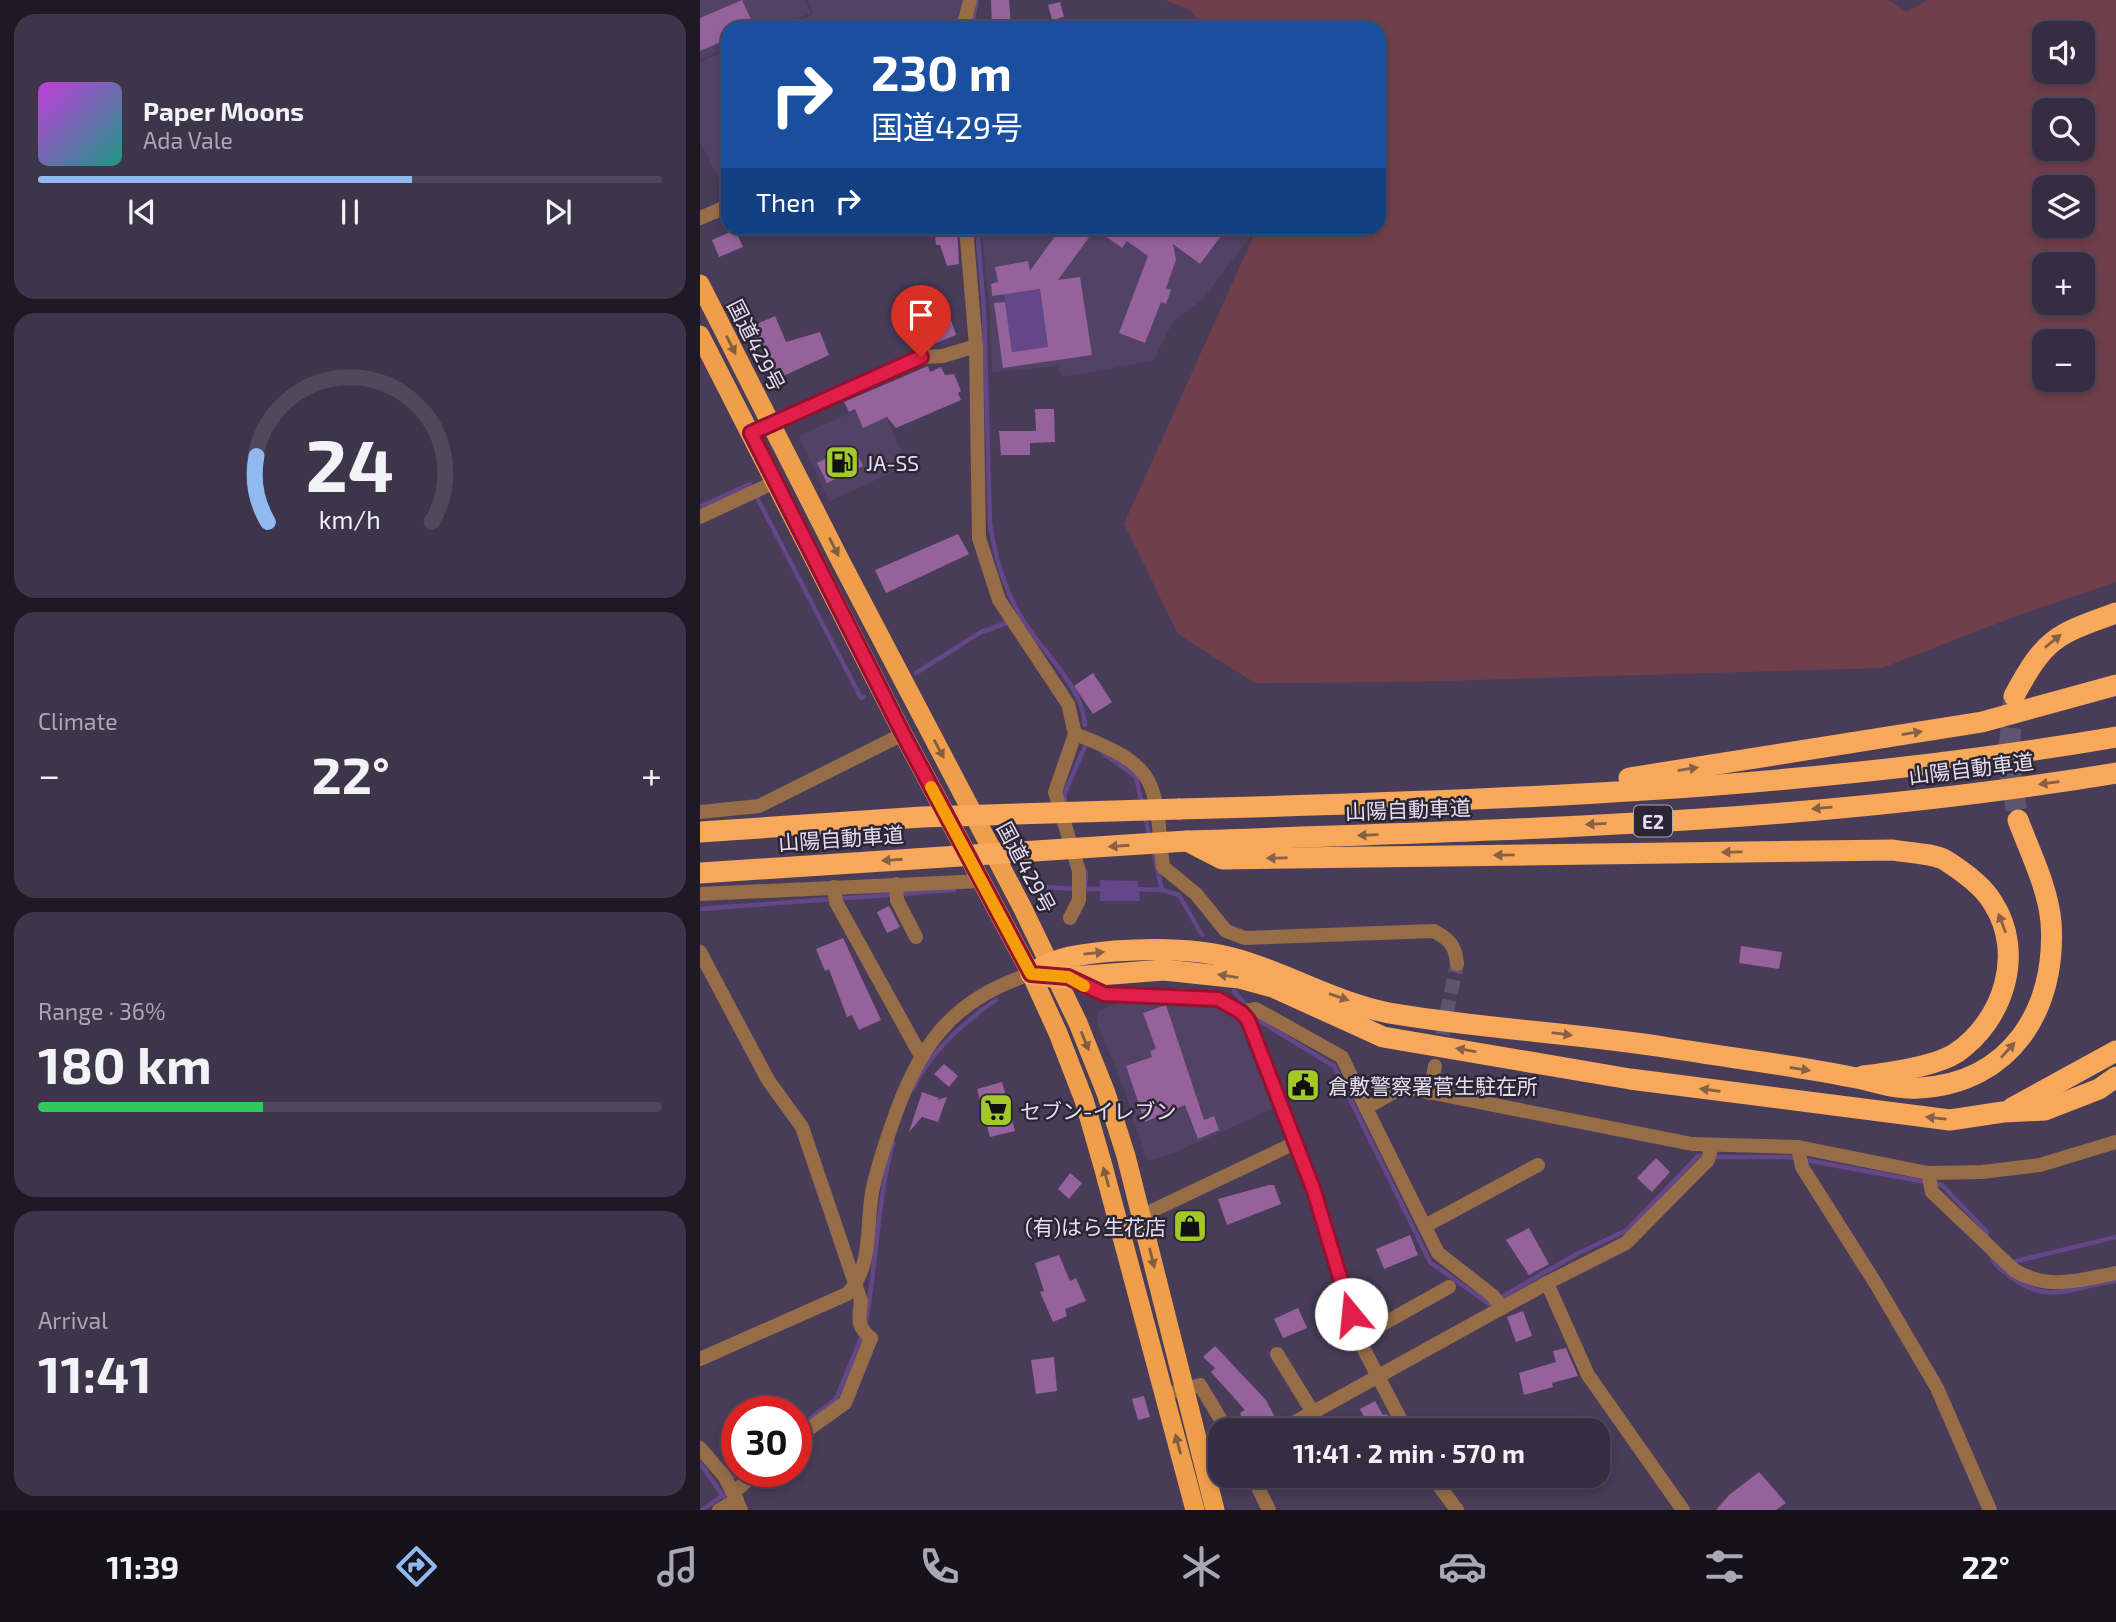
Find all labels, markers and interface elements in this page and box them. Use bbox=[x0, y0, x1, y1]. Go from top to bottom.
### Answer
map controls bbox=[2032, 21, 2095, 392]
button: sound bbox=[2032, 21, 2095, 84]
text: 230 m bbox=[871, 42, 1012, 101]
icon: right bbox=[756, 49, 847, 140]
text: Paper Moons bbox=[143, 95, 304, 126]
button: search bbox=[2032, 98, 2095, 161]
text: 国道429号 bbox=[871, 107, 1023, 145]
text: Ada Vale bbox=[143, 126, 233, 154]
button: layers bbox=[2032, 175, 2095, 238]
icon: right bbox=[829, 182, 867, 220]
text: Then bbox=[756, 186, 815, 217]
icon: previous bbox=[123, 193, 161, 231]
icon: pause bbox=[331, 193, 369, 231]
icon: next bbox=[539, 193, 577, 231]
button: + bbox=[2032, 252, 2095, 315]
pin bbox=[891, 285, 951, 357]
street label: 国道429号 bbox=[723, 295, 791, 395]
icon: arrive bbox=[902, 296, 940, 334]
button: − bbox=[2032, 329, 2095, 392]
one-way arrow bbox=[725, 335, 737, 354]
text: 24 bbox=[306, 419, 394, 507]
fuel station icon: JA-SS bbox=[823, 443, 861, 481]
place label: JA-SS bbox=[866, 450, 919, 475]
text: km/h bbox=[319, 504, 381, 534]
one-way arrow bbox=[827, 538, 839, 558]
one-way arrow bbox=[2044, 634, 2062, 649]
text: Climate bbox=[38, 707, 118, 735]
one-way arrow bbox=[1902, 727, 1924, 738]
one-way arrow bbox=[934, 739, 945, 759]
text: 22° bbox=[311, 742, 390, 804]
street label: 山陽自動車道 bbox=[1907, 748, 2035, 788]
text: − bbox=[38, 751, 60, 797]
text: + bbox=[641, 751, 662, 797]
one-way arrow bbox=[1677, 763, 1699, 774]
one-way arrow bbox=[2037, 778, 2059, 789]
street label: 山陽自動車道 bbox=[1345, 794, 1471, 824]
one-way arrow bbox=[1811, 803, 1833, 814]
road number: E2 bbox=[1634, 806, 1672, 836]
street label: 国道429号 bbox=[993, 817, 1061, 917]
one-way arrow bbox=[1584, 819, 1606, 830]
street label: 山陽自動車道 bbox=[777, 821, 905, 855]
one-way arrow bbox=[1357, 829, 1379, 840]
one-way arrow bbox=[1108, 840, 1130, 851]
one-way arrow bbox=[1721, 846, 1743, 857]
one-way arrow bbox=[1493, 849, 1515, 860]
one-way arrow bbox=[1266, 852, 1288, 864]
one-way arrow bbox=[881, 854, 903, 865]
one-way arrow bbox=[1996, 913, 2007, 934]
one-way arrow bbox=[1083, 947, 1105, 958]
one-way arrow bbox=[1217, 970, 1239, 981]
one-way arrow bbox=[1328, 992, 1349, 1003]
text: Range · 36% bbox=[38, 997, 166, 1025]
one-way arrow bbox=[1552, 1028, 1574, 1039]
one-way arrow bbox=[1080, 1030, 1091, 1051]
text: 180 km bbox=[38, 1032, 212, 1094]
one-way arrow bbox=[2000, 1042, 2016, 1059]
one-way arrow bbox=[1455, 1044, 1477, 1055]
one-way arrow bbox=[1789, 1064, 1811, 1075]
public building icon: 倉敷警察署菅生駐在所 bbox=[1284, 1066, 1322, 1104]
place label: 倉敷警察署菅生駐在所 bbox=[1328, 1073, 1538, 1098]
one-way arrow bbox=[1699, 1084, 1721, 1095]
supermarket icon: セブン-イレブン bbox=[977, 1091, 1015, 1129]
place label: セブン-イレブン bbox=[1020, 1098, 1176, 1123]
one-way arrow bbox=[1925, 1113, 1947, 1124]
one-way arrow bbox=[1101, 1166, 1111, 1187]
shop icon: (有)はら生花店 bbox=[1171, 1207, 1209, 1245]
place label: (有)はら生花店 bbox=[1025, 1214, 1166, 1239]
one-way arrow bbox=[1147, 1247, 1158, 1269]
position arrow bbox=[1314, 1277, 1388, 1351]
text: Arrival bbox=[38, 1306, 108, 1334]
text: 11:41 bbox=[38, 1341, 152, 1403]
speed limit sign: 30 bbox=[721, 1396, 812, 1487]
one-way arrow bbox=[1172, 1433, 1183, 1455]
text: 11:41 · 2 min · 570 m bbox=[1293, 1437, 1525, 1468]
icon: directions bbox=[392, 1542, 441, 1591]
icon: music bbox=[653, 1542, 702, 1591]
icon: phone bbox=[915, 1542, 964, 1591]
icon: climate bbox=[1177, 1542, 1226, 1591]
icon: car bbox=[1438, 1542, 1487, 1591]
icon: filters bbox=[1700, 1542, 1749, 1591]
text: 11:39 bbox=[106, 1547, 179, 1585]
text: 22° bbox=[1961, 1547, 2010, 1585]

